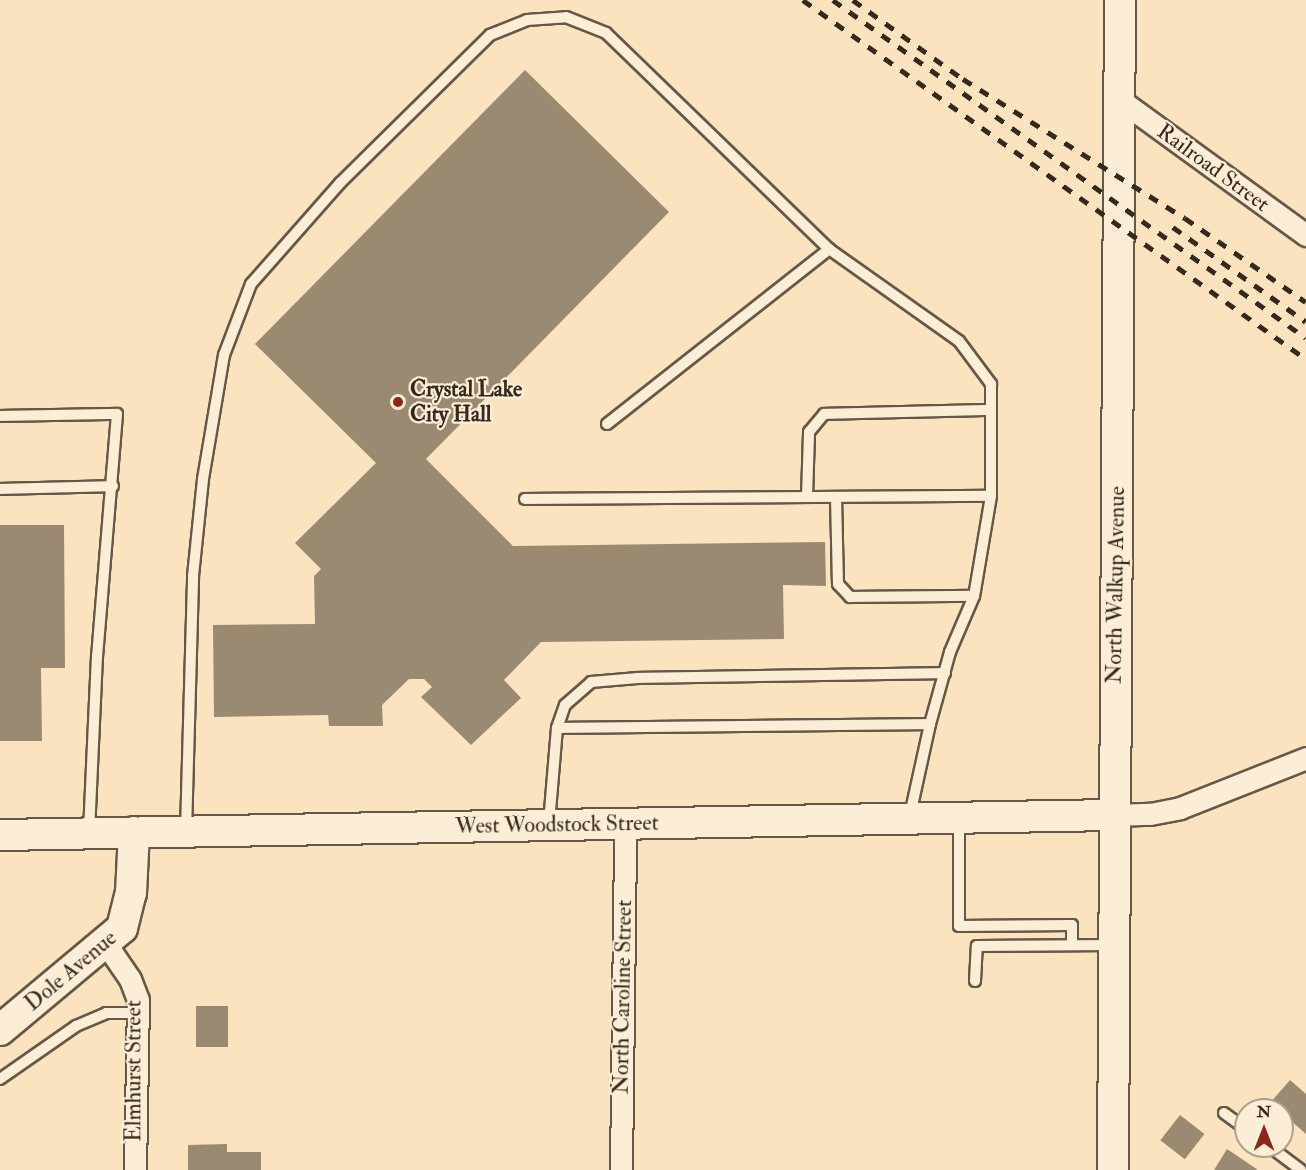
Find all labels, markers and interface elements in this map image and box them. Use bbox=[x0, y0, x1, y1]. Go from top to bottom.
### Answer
street label: Railroad Street bbox=[1152, 118, 1274, 218]
place label: Crystal Lake City Hall bbox=[410, 376, 522, 428]
marker: Crystal Lake City Hall bbox=[391, 395, 405, 409]
street label: North Walkup Avenue bbox=[1101, 486, 1131, 684]
street label: West Woodstock Street bbox=[455, 810, 659, 840]
street label: North Caroline Street bbox=[608, 899, 638, 1095]
street label: Dole Avenue bbox=[20, 925, 122, 1017]
street label: Elmhurst Street bbox=[121, 1000, 147, 1142]
north arrow bbox=[1234, 1098, 1294, 1158]
text: N bbox=[1257, 1102, 1271, 1122]

